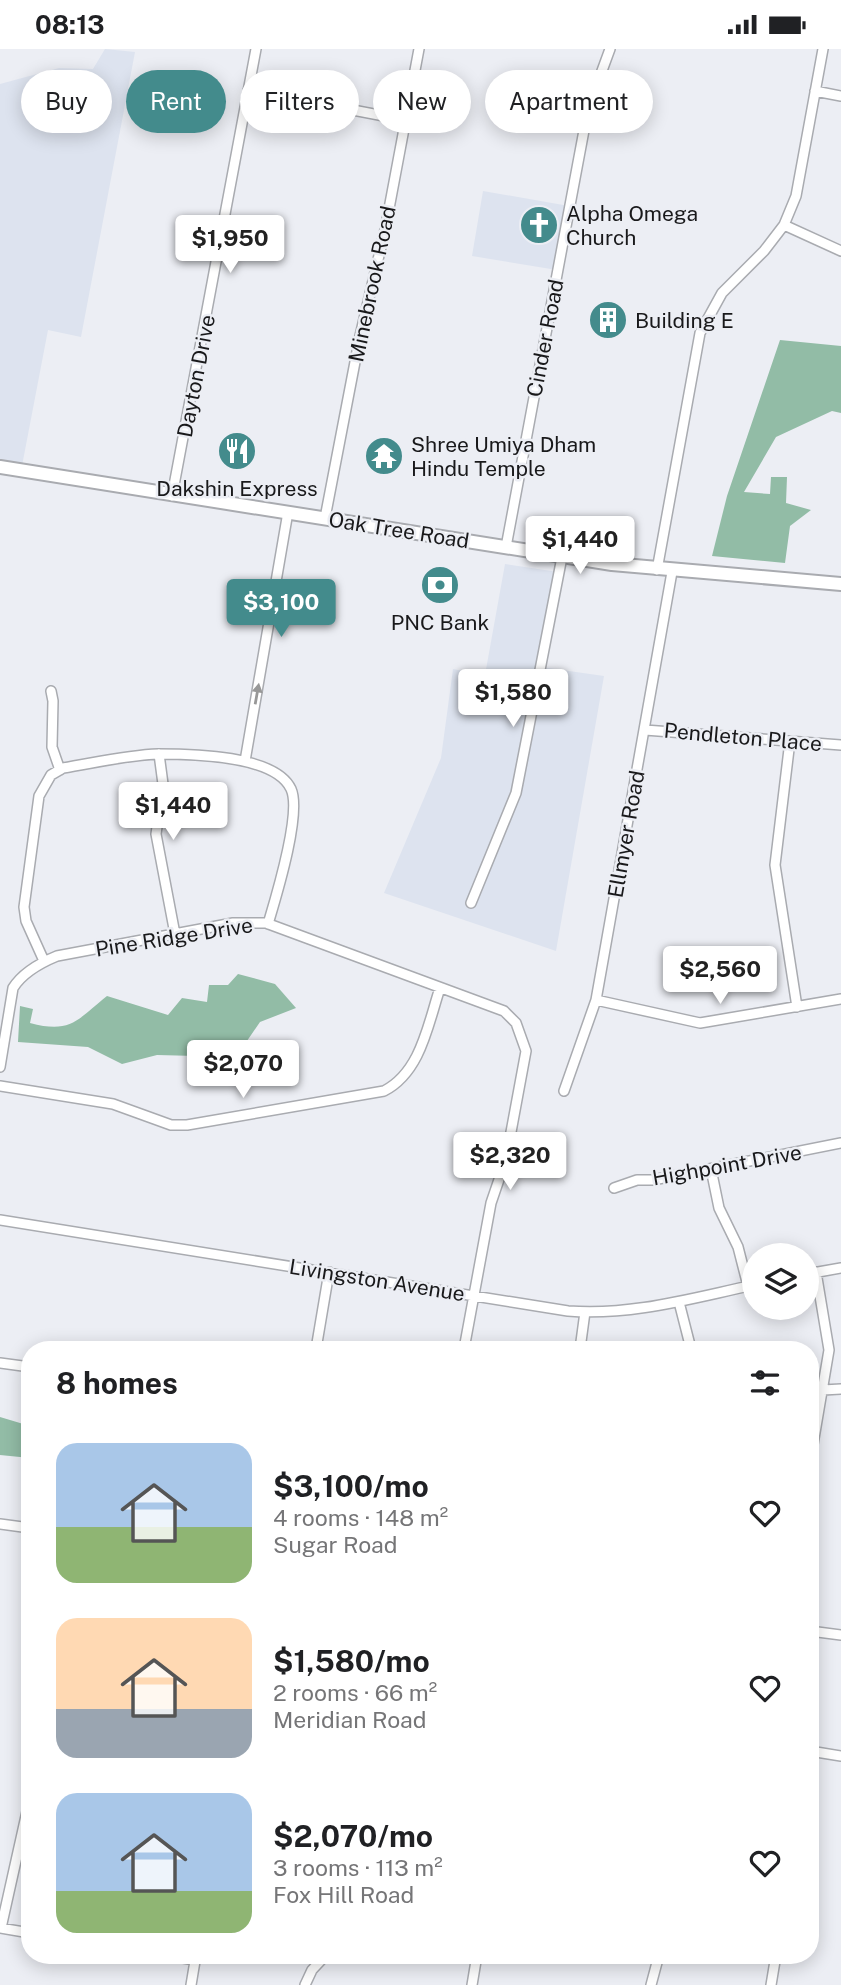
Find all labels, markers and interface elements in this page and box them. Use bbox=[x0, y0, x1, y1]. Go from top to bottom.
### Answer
text: 08:13 bbox=[35, 9, 105, 40]
chip: Buy bbox=[21, 70, 112, 133]
chip: Rent bbox=[126, 70, 226, 133]
chip: Filters bbox=[240, 70, 359, 133]
chip: New bbox=[373, 70, 471, 133]
chip: Apartment bbox=[485, 70, 653, 133]
place label: Alpha Omega Church bbox=[566, 201, 698, 250]
street label: Minebrook Road bbox=[343, 204, 401, 364]
church icon: Alpha Omega Church bbox=[518, 204, 560, 246]
pin: $1,950 bbox=[173, 215, 287, 275]
text: $1,950 bbox=[191, 224, 269, 251]
street label: Cinder Road bbox=[521, 277, 569, 399]
building icon: Building E bbox=[587, 299, 629, 341]
place label: Building E bbox=[635, 308, 734, 333]
street label: Dayton Drive bbox=[172, 313, 220, 439]
restaurant icon: Dakshin Express bbox=[216, 430, 258, 472]
place label: Shree Umiya Dham Hindu Temple bbox=[411, 432, 596, 481]
temple icon: Shree Umiya Dham Hindu Temple bbox=[363, 435, 405, 477]
place label: Dakshin Express bbox=[156, 476, 318, 501]
street label: Oak Tree Road bbox=[327, 507, 471, 553]
pin: $1,440 bbox=[523, 517, 637, 576]
text: $1,440 bbox=[542, 525, 618, 552]
bank icon: PNC Bank bbox=[419, 564, 461, 606]
pin: $3,100 bbox=[224, 579, 338, 639]
text: $3,100 bbox=[243, 588, 319, 615]
place label: PNC Bank bbox=[391, 610, 489, 635]
pin: $1,580 bbox=[456, 669, 570, 729]
text: $1,580 bbox=[474, 678, 552, 705]
one-way arrow bbox=[251, 683, 262, 705]
street label: Pendleton Place bbox=[663, 718, 823, 756]
street label: Ellmyer Road bbox=[603, 768, 649, 900]
pin: $1,440 bbox=[116, 783, 230, 842]
text: $1,440 bbox=[135, 791, 211, 818]
street label: Pine Ridge Drive bbox=[93, 912, 255, 962]
pin: $2,560 bbox=[663, 947, 777, 1006]
text: $2,560 bbox=[679, 955, 761, 982]
pin: $2,070 bbox=[186, 1041, 300, 1100]
text: $2,070 bbox=[203, 1049, 283, 1076]
pin: $2,320 bbox=[453, 1133, 567, 1192]
street label: Highpoint Drive bbox=[650, 1140, 804, 1190]
text: $2,320 bbox=[469, 1141, 551, 1168]
map controls bbox=[742, 1243, 819, 1320]
button: layers bbox=[742, 1243, 819, 1320]
street label: Livingston Avenue bbox=[287, 1254, 467, 1306]
icon: filters bbox=[746, 1364, 784, 1402]
text: 8 homes bbox=[56, 1365, 178, 1401]
text: $3,100/mo bbox=[273, 1468, 429, 1504]
icon: home bbox=[112, 1471, 196, 1555]
icon: heart bbox=[746, 1494, 784, 1532]
text: 4 rooms · 148 m² bbox=[273, 1504, 448, 1531]
text: Sugar Road bbox=[273, 1531, 397, 1558]
text: $1,580/mo bbox=[273, 1643, 430, 1679]
icon: home bbox=[112, 1646, 196, 1730]
icon: heart bbox=[746, 1669, 784, 1707]
text: 2 rooms · 66 m² bbox=[273, 1679, 437, 1706]
text: Meridian Road bbox=[273, 1706, 427, 1733]
text: $2,070/mo bbox=[273, 1818, 433, 1854]
icon: home bbox=[112, 1821, 196, 1905]
icon: heart bbox=[746, 1844, 784, 1882]
text: 3 rooms · 113 m² bbox=[273, 1854, 443, 1881]
text: Fox Hill Road bbox=[273, 1881, 414, 1908]

